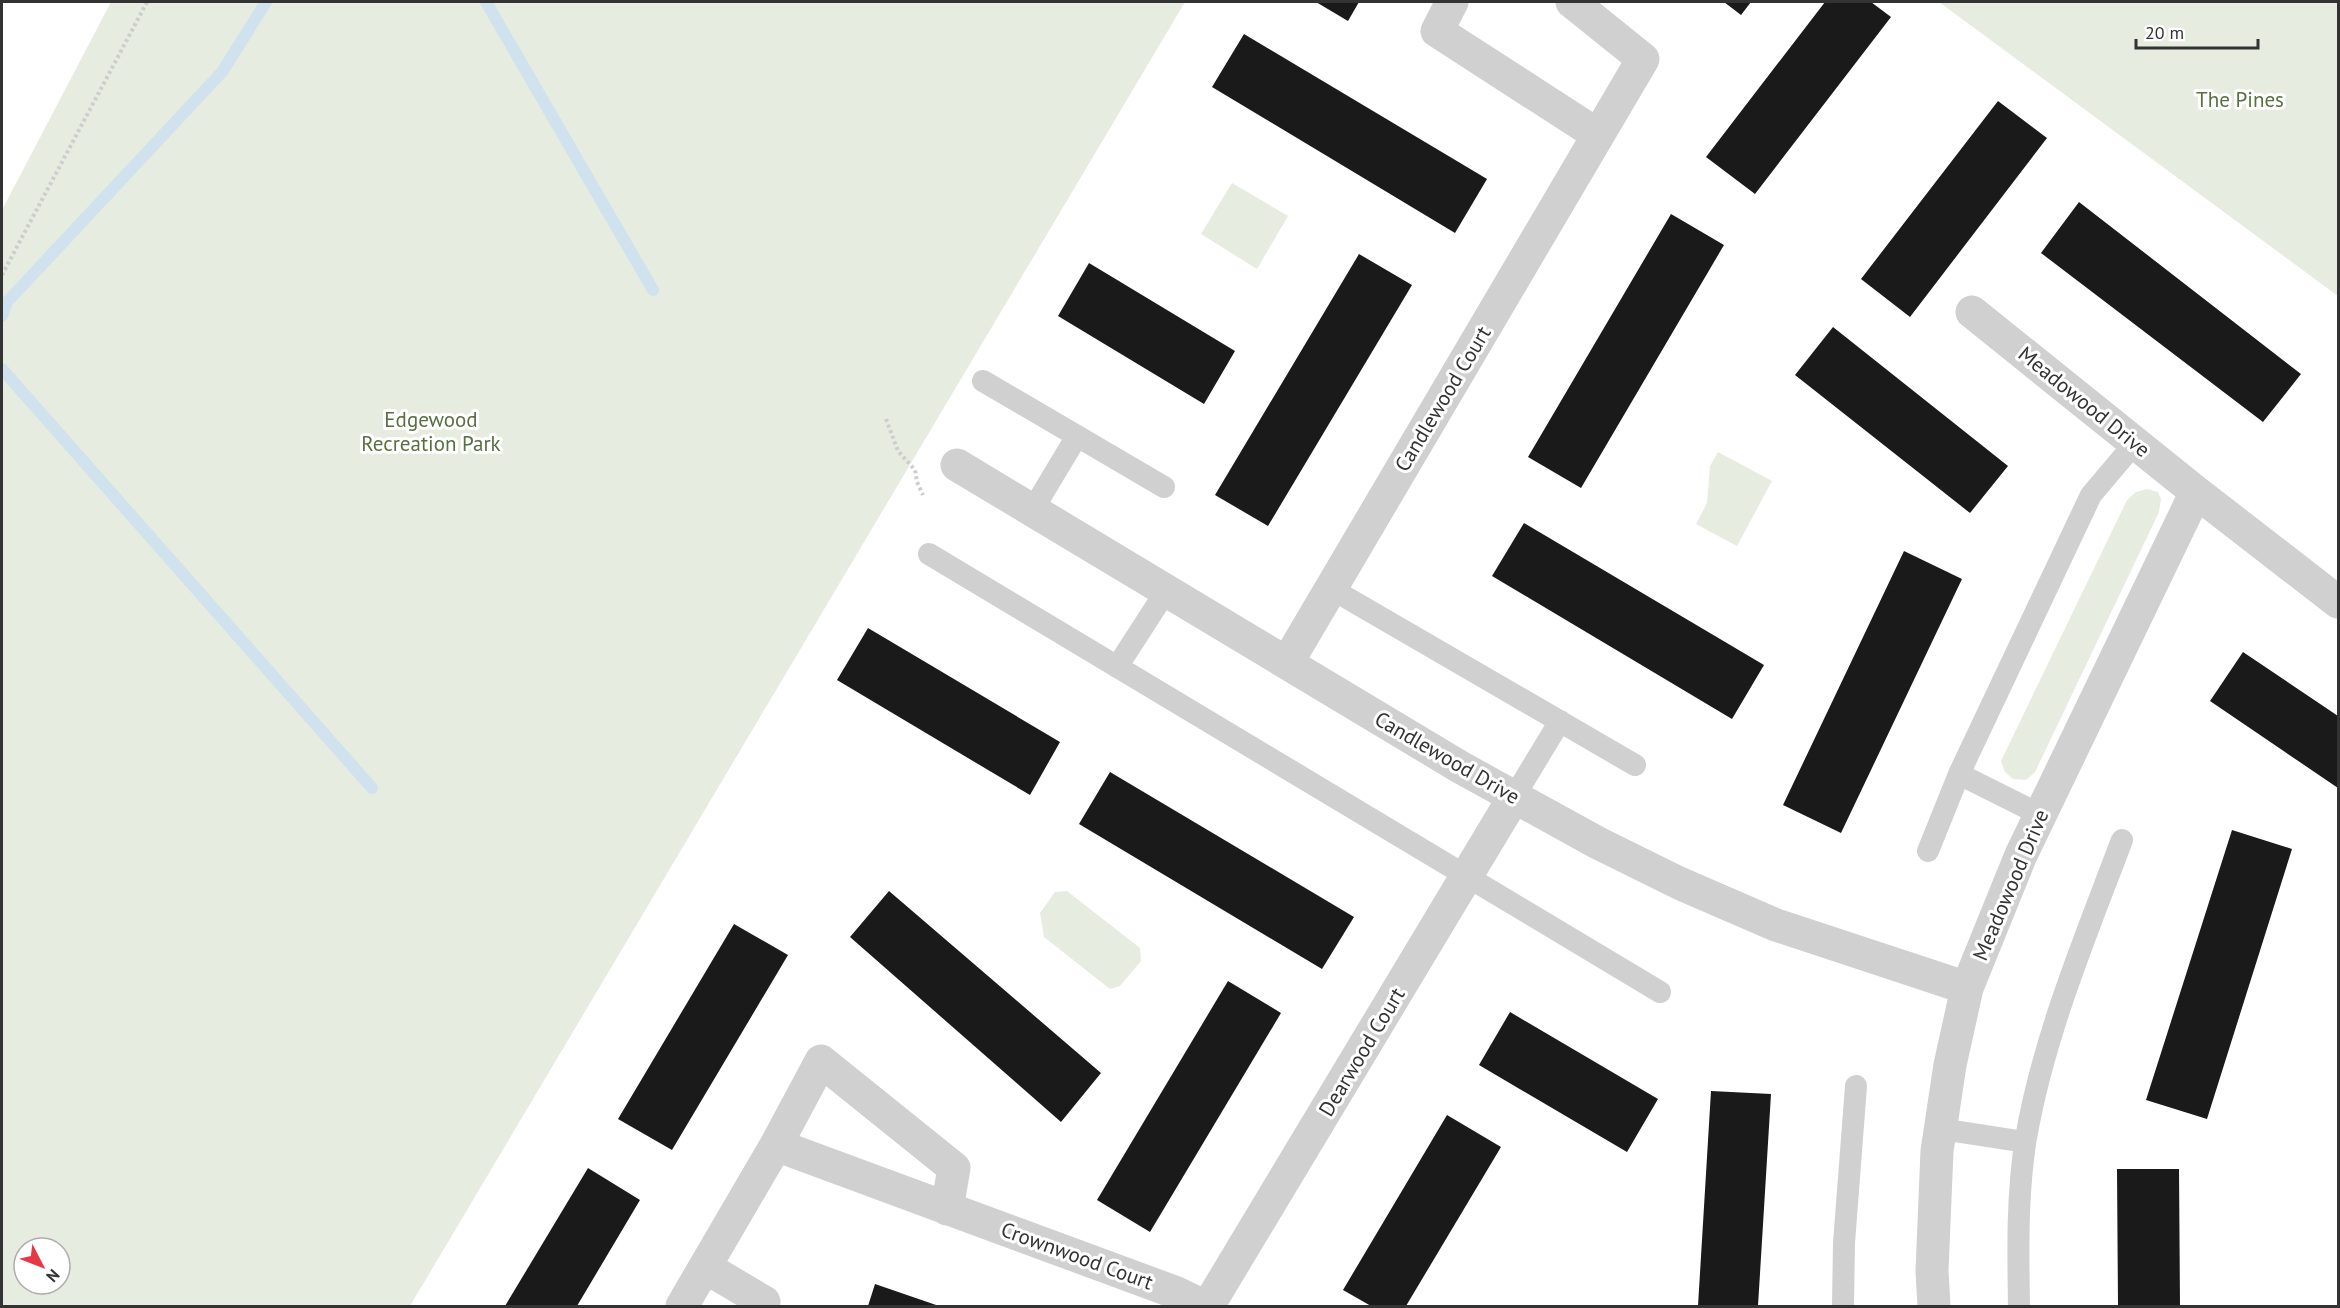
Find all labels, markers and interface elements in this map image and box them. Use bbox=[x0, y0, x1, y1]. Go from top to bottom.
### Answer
scale bar bbox=[2136, 12, 2258, 50]
text: 20 m bbox=[2145, 21, 2184, 44]
park label: The Pines bbox=[2196, 86, 2284, 113]
street label: Candlewood Court bbox=[1389, 321, 1497, 476]
street label: Meadowood Drive bbox=[2013, 340, 2156, 463]
park label: Edgewood Recreation Park bbox=[361, 406, 501, 457]
street label: Candlewood Drive bbox=[1370, 705, 1525, 810]
street label: Meadowood Drive bbox=[1967, 805, 2055, 965]
street label: Dearwood Court bbox=[1313, 983, 1411, 1121]
street label: Crownwood Court bbox=[997, 1215, 1157, 1296]
north arrow bbox=[12, 1236, 72, 1296]
text: N bbox=[42, 1265, 64, 1287]

